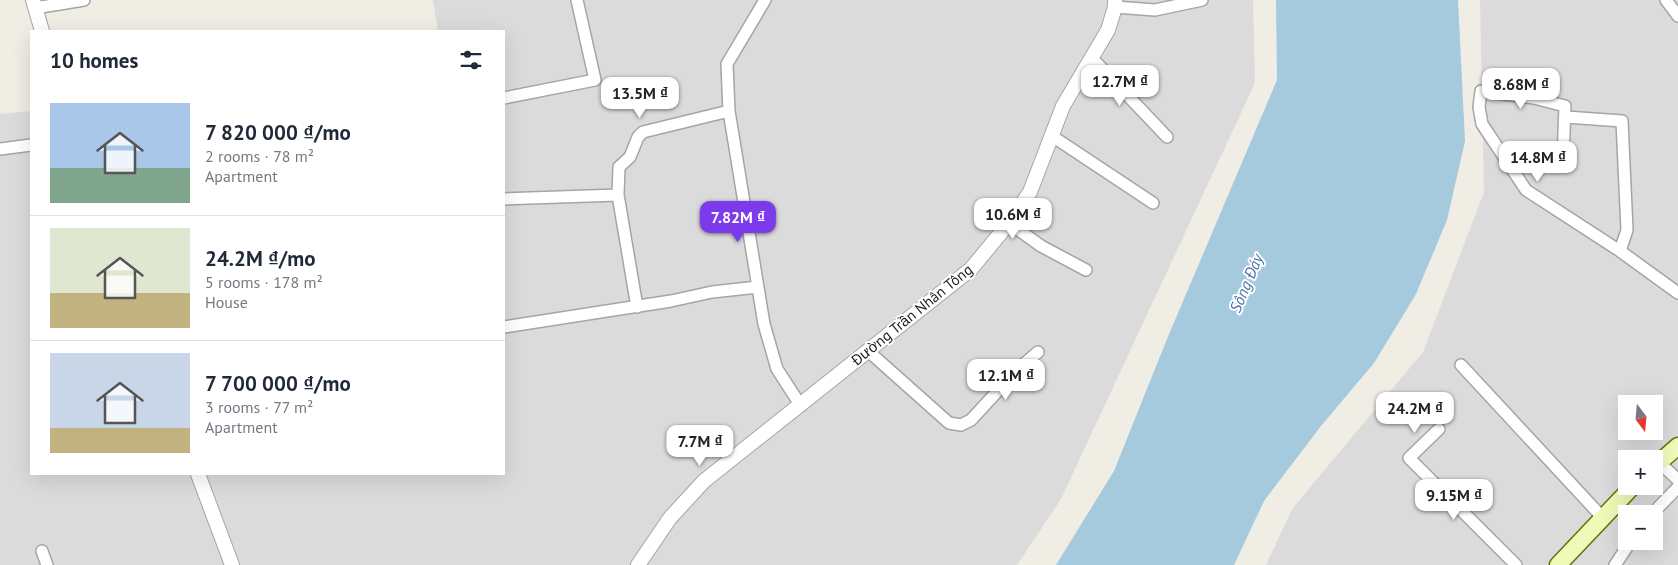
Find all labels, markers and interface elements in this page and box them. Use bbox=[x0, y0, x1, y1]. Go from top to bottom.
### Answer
icon: filters bbox=[457, 46, 485, 74]
text: 10 homes bbox=[50, 47, 138, 74]
pin: 12.7M ₫ bbox=[1074, 64, 1166, 107]
pin: 8.68M ₫ bbox=[1475, 68, 1567, 110]
text: 12.7M ₫ bbox=[1092, 71, 1148, 91]
text: 8.68M ₫ bbox=[1493, 74, 1549, 94]
pin: 13.5M ₫ bbox=[594, 76, 686, 119]
text: 13.5M ₫ bbox=[612, 83, 668, 103]
text: 7 820 000 ₫/mo bbox=[205, 119, 351, 146]
icon: home bbox=[90, 123, 150, 183]
pin: 14.8M ₫ bbox=[1492, 140, 1584, 183]
text: 2 rooms · 78 m² bbox=[205, 146, 314, 166]
text: 14.8M ₫ bbox=[1510, 147, 1566, 167]
text: Apartment bbox=[205, 166, 278, 186]
pin: 10.6M ₫ bbox=[967, 198, 1059, 240]
pin: 7.82M ₫ bbox=[692, 200, 784, 243]
text: 10.6M ₫ bbox=[985, 204, 1041, 224]
text: 7.82M ₫ bbox=[711, 207, 765, 227]
text: 24.2M ₫/mo bbox=[205, 245, 316, 272]
icon: home bbox=[90, 248, 150, 308]
water label: Sông Đáy bbox=[1225, 250, 1268, 315]
street label: Đường Trần Nhân Tông bbox=[846, 260, 976, 370]
text: 5 rooms · 178 m² bbox=[205, 272, 323, 292]
text: House bbox=[205, 292, 248, 312]
pin: 12.1M ₫ bbox=[960, 358, 1052, 401]
text: 12.1M ₫ bbox=[978, 365, 1034, 385]
text: 7 700 000 ₫/mo bbox=[205, 370, 351, 397]
icon: home bbox=[90, 373, 150, 433]
pin: 24.2M ₫ bbox=[1369, 392, 1461, 434]
north arrow bbox=[1618, 395, 1662, 440]
map controls bbox=[1618, 395, 1663, 550]
text: 3 rooms · 77 m² bbox=[205, 397, 313, 417]
text: 24.2M ₫ bbox=[1387, 398, 1443, 418]
text: Apartment bbox=[205, 417, 278, 437]
pin: 7.7M ₫ bbox=[659, 424, 741, 467]
text: 7.7M ₫ bbox=[677, 431, 723, 451]
button: + bbox=[1618, 450, 1663, 495]
pin: 9.15M ₫ bbox=[1408, 478, 1500, 521]
text: 9.15M ₫ bbox=[1426, 485, 1482, 505]
button: − bbox=[1618, 505, 1663, 550]

